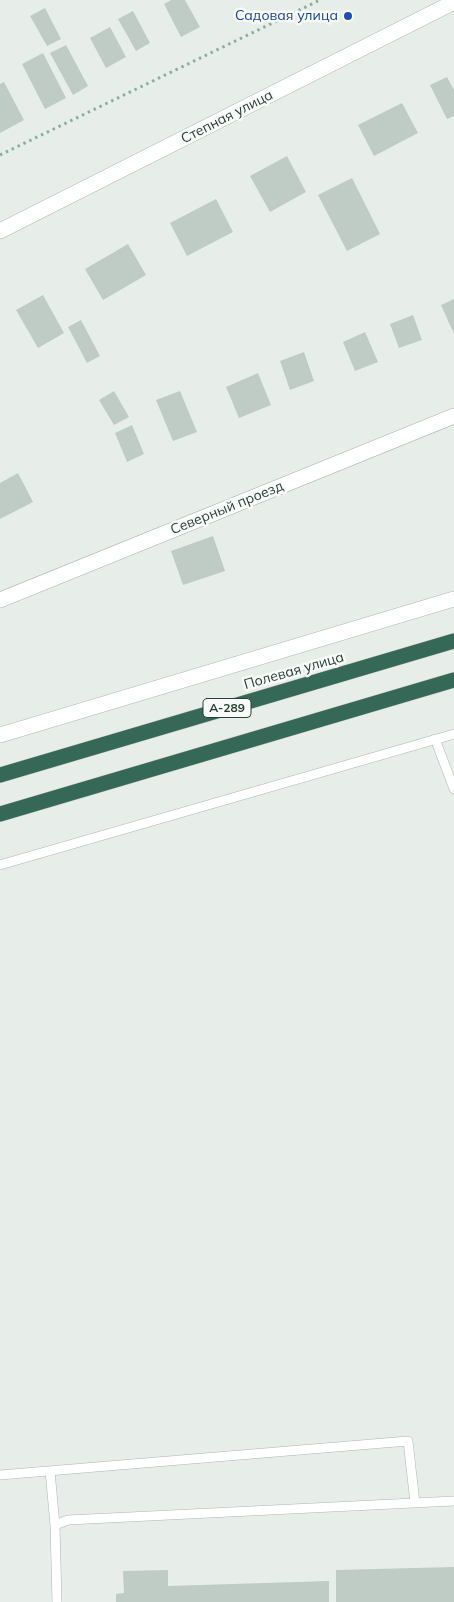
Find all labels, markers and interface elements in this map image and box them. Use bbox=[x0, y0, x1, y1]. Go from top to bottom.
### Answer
place label: Садовая улица bbox=[235, 8, 338, 24]
marker: Садовая улица bbox=[342, 10, 354, 22]
street label: Степная улица bbox=[178, 87, 276, 147]
street label: Северный проезд bbox=[168, 478, 286, 538]
street label: Полевая улица bbox=[242, 649, 346, 693]
road number: А-289 bbox=[203, 698, 251, 718]

